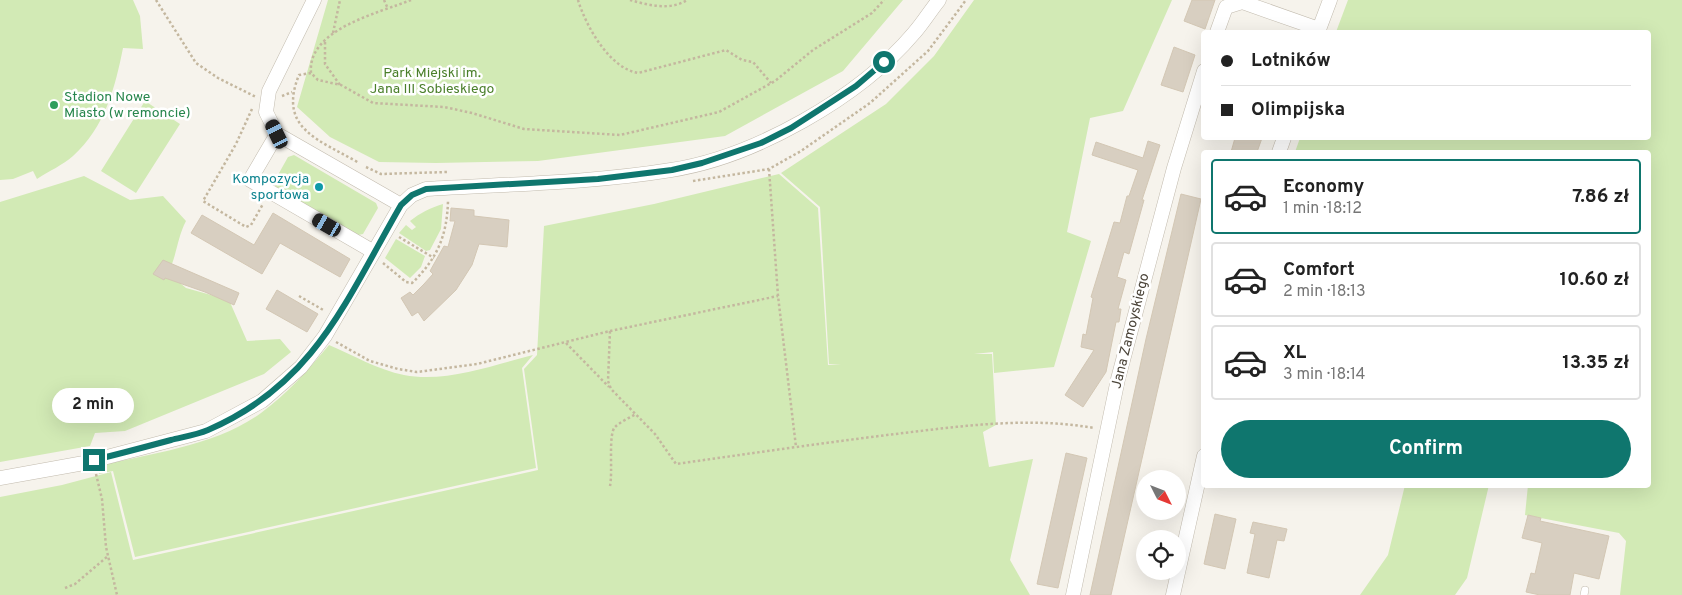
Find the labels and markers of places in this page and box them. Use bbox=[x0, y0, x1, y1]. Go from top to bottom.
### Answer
place label: Stadion Nowe Miasto (w remoncie) bbox=[64, 89, 191, 122]
marker: Stadion Nowe Miasto (w remoncie) bbox=[48, 99, 60, 111]
place label: Kompozycja sportowa bbox=[232, 171, 309, 204]
marker: Kompozycja sportowa bbox=[313, 181, 325, 193]

